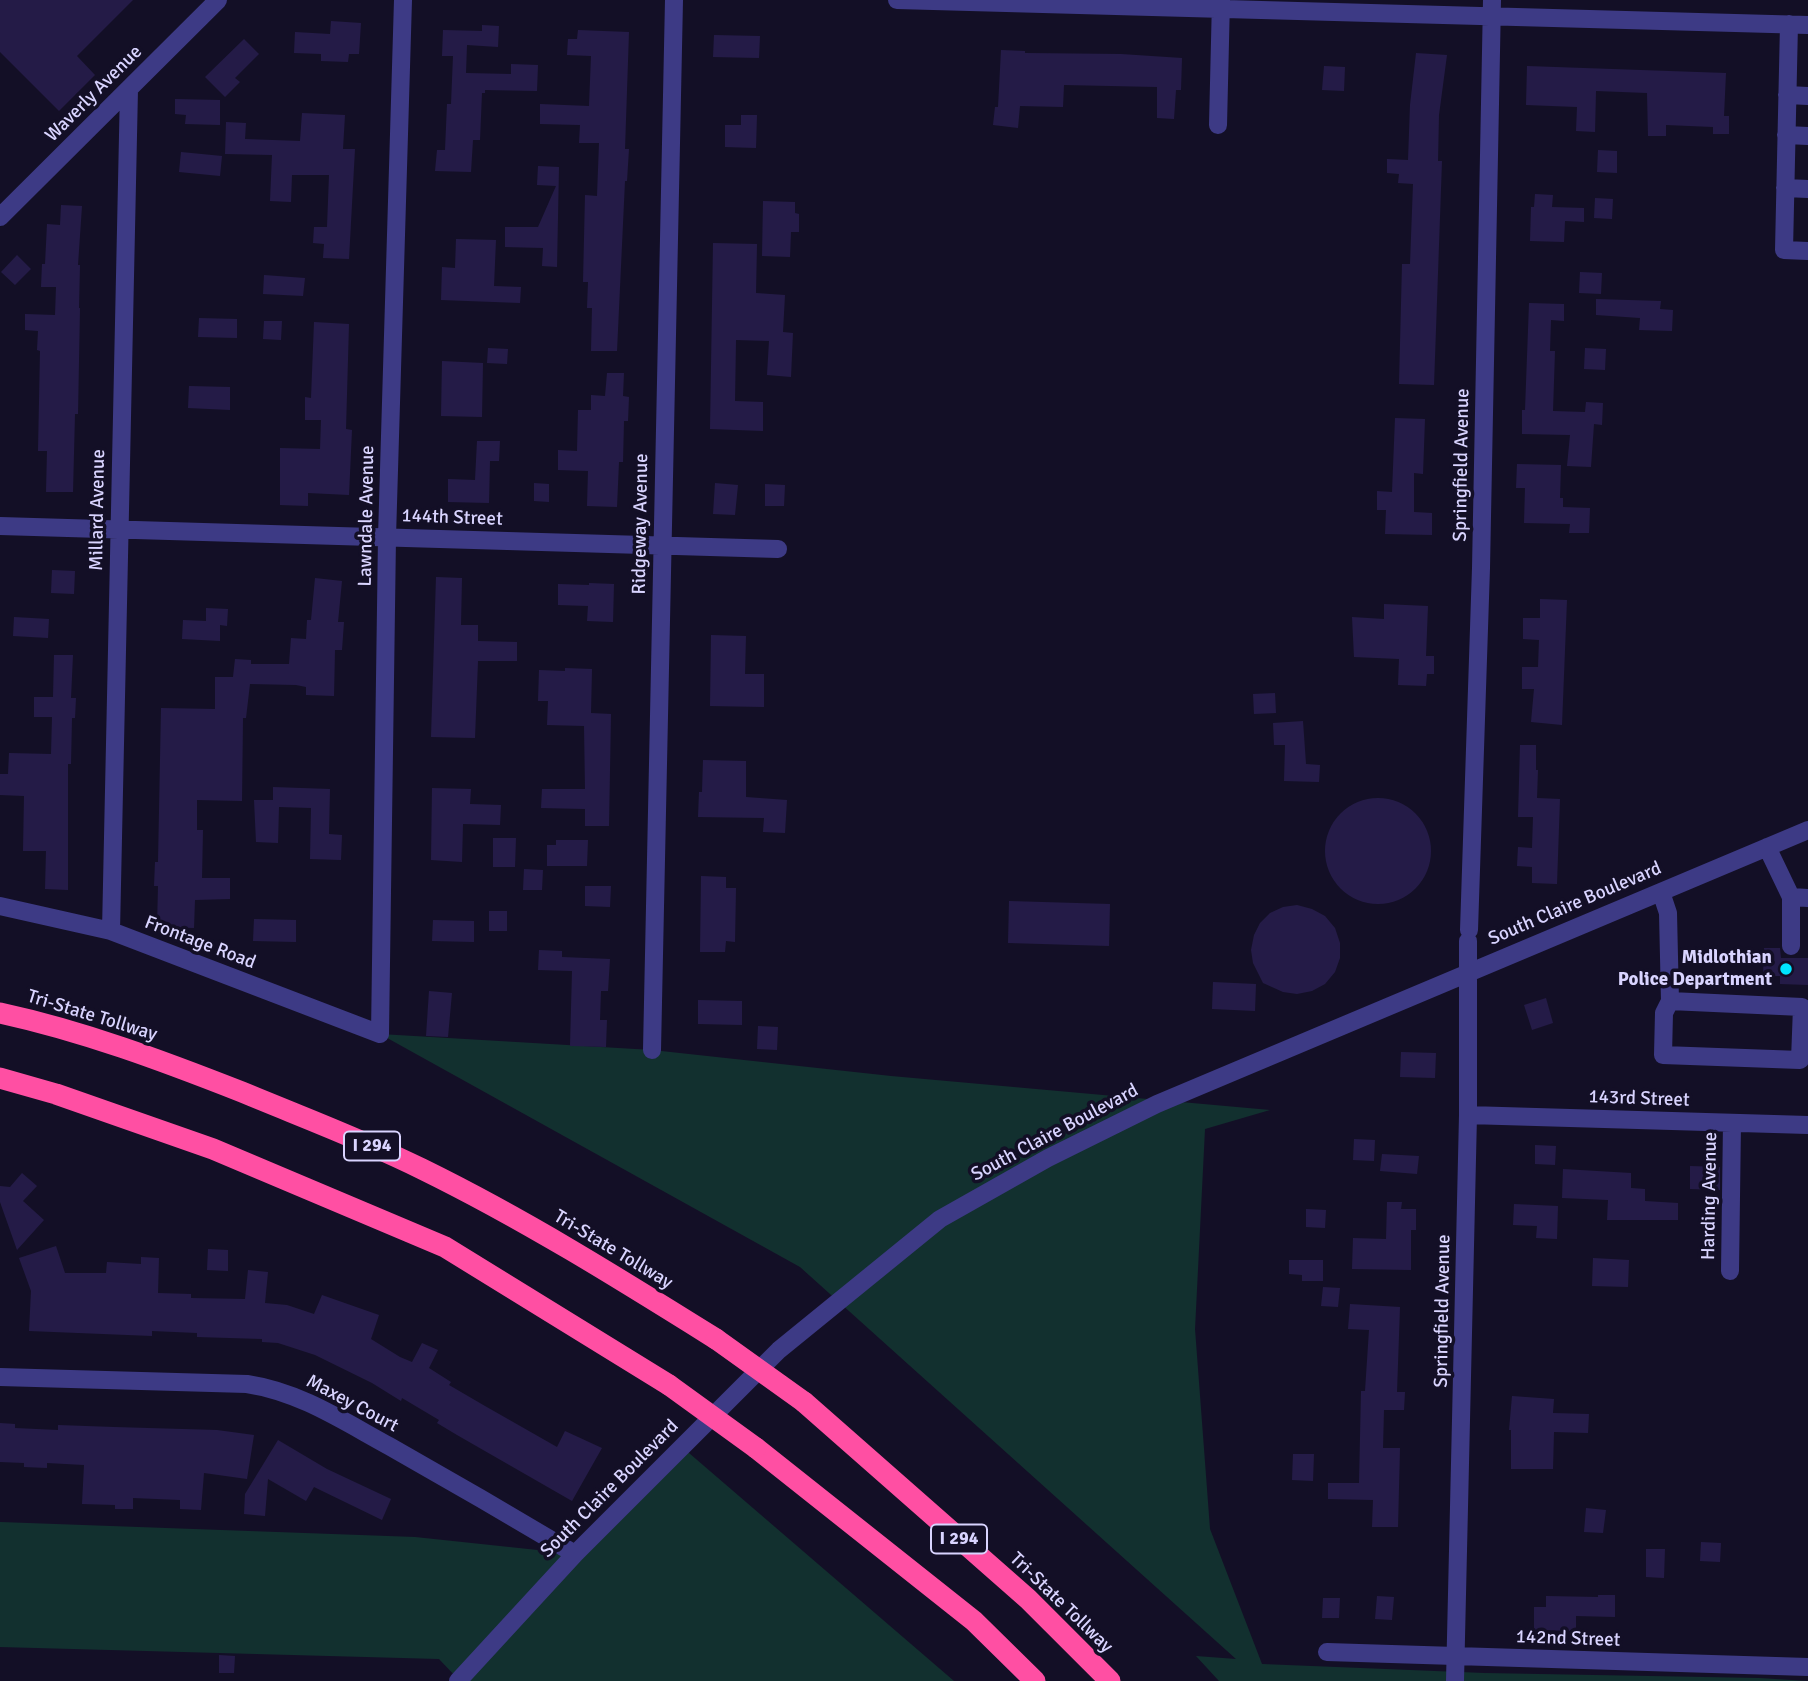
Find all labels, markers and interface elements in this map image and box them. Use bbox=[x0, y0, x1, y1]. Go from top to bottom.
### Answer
street label: Waverly Avenue bbox=[41, 41, 147, 147]
street label: Springfield Avenue bbox=[1449, 388, 1475, 542]
street label: Lawndale Avenue bbox=[354, 445, 380, 587]
street label: Millard Avenue bbox=[86, 449, 110, 571]
street label: Ridgeway Avenue bbox=[628, 453, 654, 595]
street label: 144th Street bbox=[401, 505, 503, 531]
street label: South Claire Boulevard bbox=[1485, 857, 1665, 951]
street label: Frontage Road bbox=[141, 911, 259, 975]
place label: Midlothian Police Department bbox=[1618, 947, 1772, 991]
marker: Midlothian Police Department bbox=[1778, 961, 1794, 977]
street label: Tri-State Tollway bbox=[24, 985, 160, 1047]
street label: South Claire Boulevard bbox=[968, 1079, 1142, 1187]
street label: 143rd Street bbox=[1588, 1086, 1690, 1112]
road number: I 294 bbox=[344, 1132, 400, 1161]
street label: Harding Avenue bbox=[1697, 1132, 1723, 1260]
street label: Tri-State Tollway bbox=[549, 1206, 677, 1294]
street label: Springfield Avenue bbox=[1430, 1234, 1456, 1388]
street label: Maxey Court bbox=[302, 1370, 402, 1438]
street label: South Claire Boulevard bbox=[536, 1415, 684, 1563]
road number: I 294 bbox=[931, 1524, 987, 1554]
street label: Tri-State Tollway bbox=[1005, 1548, 1117, 1658]
street label: 142nd Street bbox=[1515, 1626, 1621, 1652]

